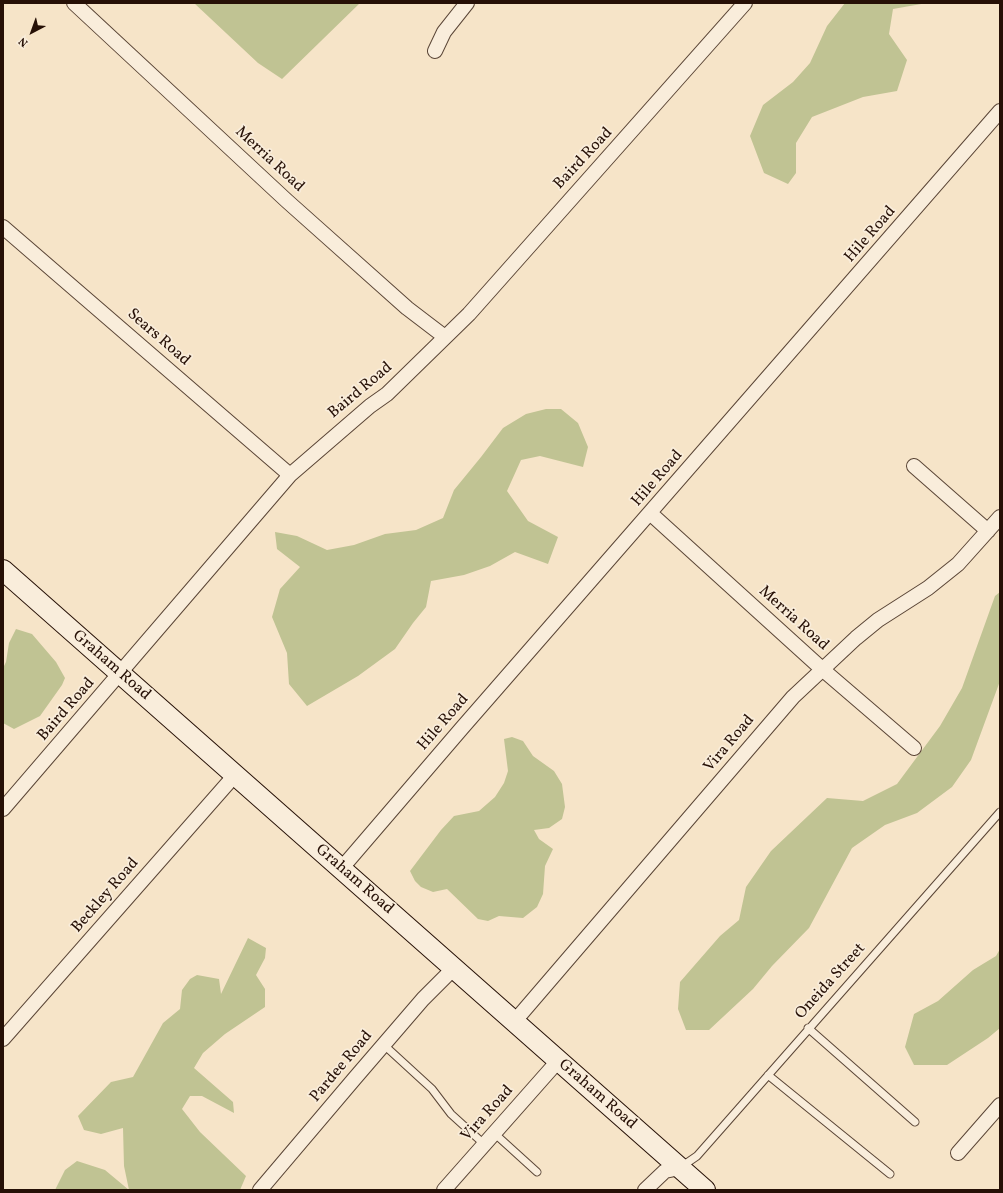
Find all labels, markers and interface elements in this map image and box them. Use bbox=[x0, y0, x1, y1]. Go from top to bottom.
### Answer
north arrow bbox=[12, 12, 52, 52]
text: N bbox=[16, 33, 32, 50]
street label: Merria Road bbox=[230, 123, 308, 197]
street label: Baird Road bbox=[550, 124, 618, 194]
street label: Hile Road bbox=[841, 203, 901, 267]
street label: Sears Road bbox=[123, 305, 193, 371]
street label: Baird Road bbox=[325, 359, 397, 423]
street label: Hile Road bbox=[628, 447, 688, 511]
street label: Merria Road bbox=[754, 583, 832, 655]
street label: Graham Road bbox=[68, 627, 154, 705]
street label: Baird Road bbox=[34, 674, 100, 746]
street label: Hile Road bbox=[414, 691, 474, 755]
street label: Vira Road bbox=[700, 711, 760, 777]
street label: Graham Road bbox=[311, 841, 397, 919]
street label: Beckley Road bbox=[68, 855, 144, 937]
street label: Oneida Street bbox=[792, 940, 870, 1024]
street label: Pardee Road bbox=[307, 1027, 377, 1107]
street label: Graham Road bbox=[554, 1056, 640, 1134]
street label: Vira Road bbox=[458, 1082, 518, 1146]

